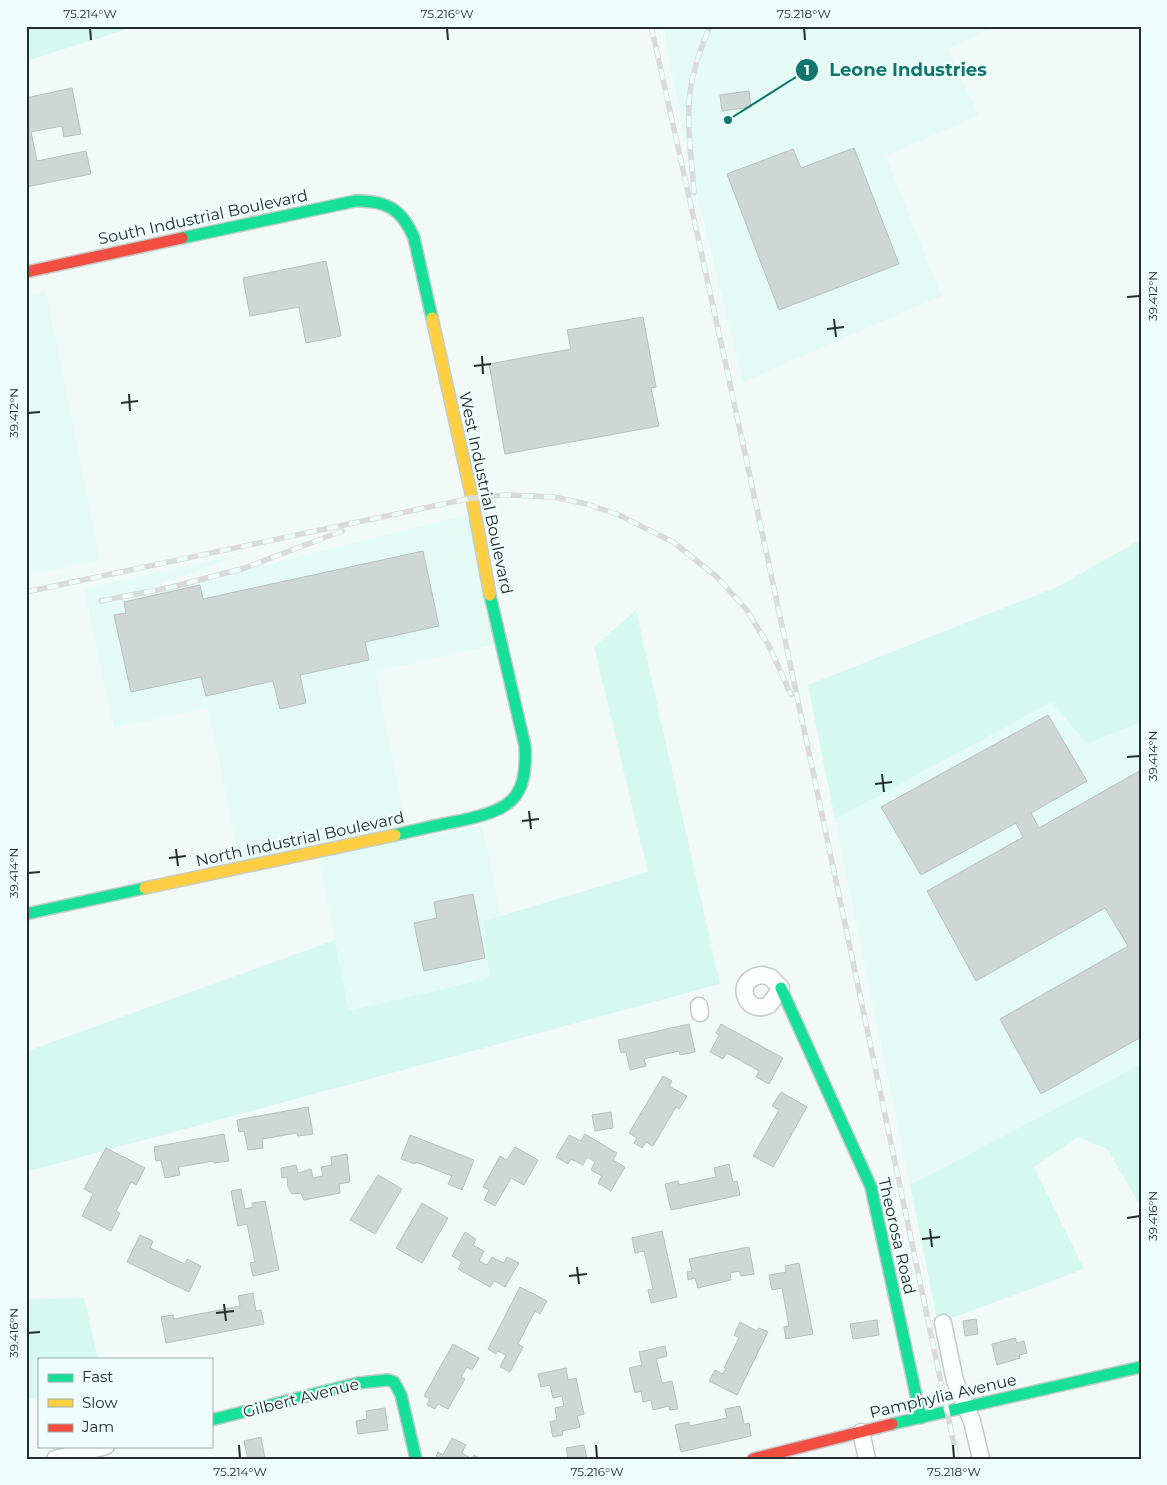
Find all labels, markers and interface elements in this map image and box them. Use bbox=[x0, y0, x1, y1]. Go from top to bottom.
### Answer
text: 75.214°W bbox=[63, 6, 117, 21]
text: 75.216°W bbox=[420, 6, 474, 21]
text: 75.218°W bbox=[777, 6, 831, 21]
callout: Leone Industries bbox=[795, 53, 997, 86]
text: Leone Industries bbox=[829, 59, 987, 81]
text: 1 bbox=[804, 60, 810, 79]
street label: South Industrial Boulevard bbox=[96, 185, 310, 249]
text: 39.412°N bbox=[1145, 271, 1160, 321]
text: 39.412°N bbox=[6, 388, 21, 438]
street label: West Industrial Boulevard bbox=[455, 390, 517, 596]
text: 39.414°N bbox=[1145, 731, 1160, 781]
street label: North Industrial Boulevard bbox=[194, 808, 406, 870]
text: 39.414°N bbox=[6, 848, 21, 898]
street label: Theorosa Road bbox=[874, 1176, 920, 1296]
text: 39.416°N bbox=[1145, 1191, 1160, 1241]
text: 39.416°N bbox=[6, 1308, 21, 1358]
legend bbox=[38, 1358, 212, 1448]
text: Fast bbox=[82, 1367, 113, 1386]
street label: Pamphylia Avenue bbox=[868, 1370, 1018, 1422]
street label: Gilbert Avenue bbox=[241, 1374, 361, 1422]
text: Slow bbox=[82, 1393, 118, 1412]
text: Jam bbox=[81, 1417, 114, 1436]
text: 75.214°W bbox=[213, 1464, 267, 1479]
text: 75.216°W bbox=[570, 1464, 624, 1479]
text: 75.218°W bbox=[927, 1464, 981, 1479]

